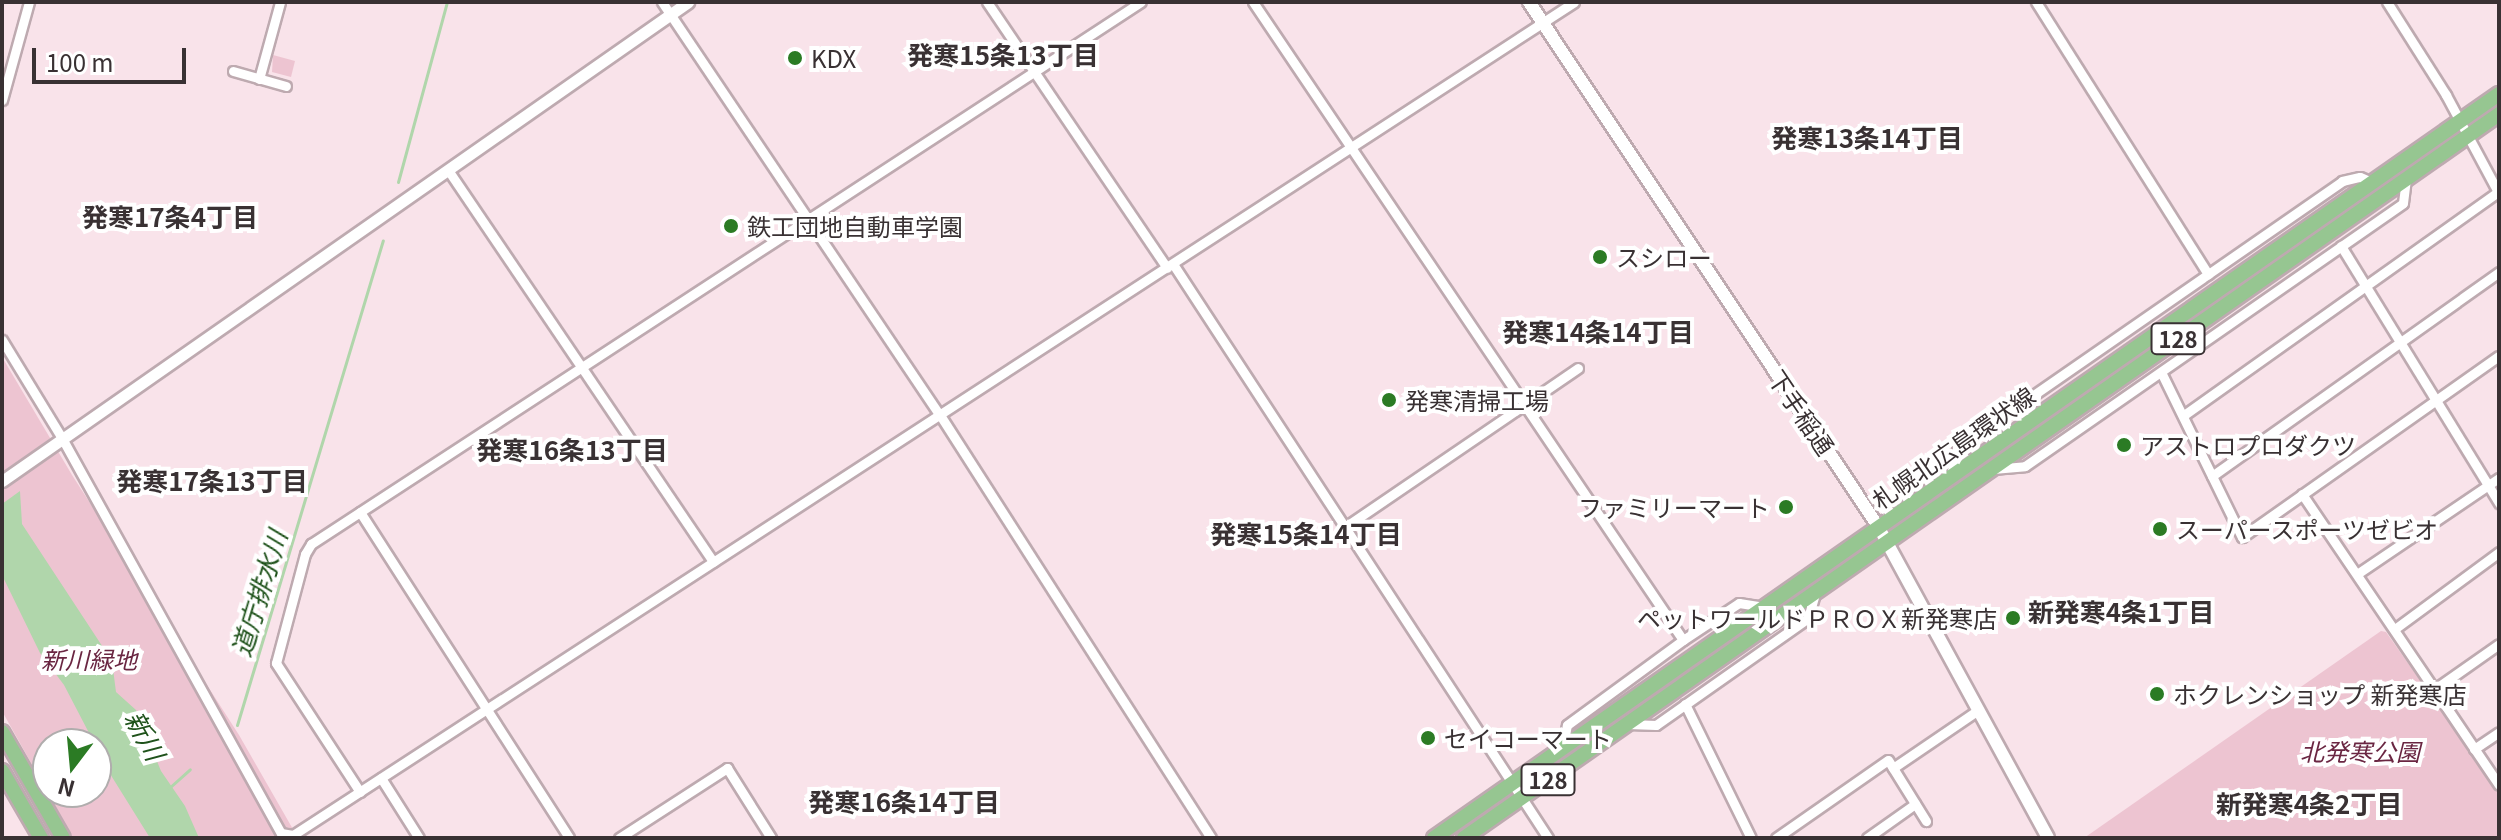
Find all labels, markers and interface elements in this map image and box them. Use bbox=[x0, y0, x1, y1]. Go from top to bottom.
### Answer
scale bar bbox=[36, 32, 190, 82]
district label: 発寒15条13丁目 bbox=[907, 38, 1099, 70]
text: 100 m bbox=[46, 44, 114, 79]
place label: KDX bbox=[811, 44, 856, 72]
marker: KDX bbox=[786, 49, 804, 67]
district label: 発寒13条14丁目 bbox=[1771, 121, 1963, 153]
district label: 発寒17条4丁目 bbox=[82, 200, 258, 232]
place label: 鉄工団地自動車学園 bbox=[747, 212, 963, 240]
marker: 鉄工団地自動車学園 bbox=[722, 217, 740, 235]
place label: スシロー bbox=[1616, 243, 1712, 271]
marker: スシロー bbox=[1591, 248, 1609, 266]
district label: 発寒14条14丁目 bbox=[1502, 315, 1694, 347]
road number: 128 bbox=[2150, 321, 2206, 357]
street label: 下手稲通 bbox=[1763, 364, 1841, 460]
street label: 札幌北広島環状線 bbox=[1866, 380, 2040, 514]
place label: 発寒清掃工場 bbox=[1405, 386, 1549, 414]
marker: 発寒清掃工場 bbox=[1380, 391, 1398, 409]
place label: アストロプロダクツ bbox=[2140, 431, 2356, 459]
district label: 発寒16条13丁目 bbox=[476, 433, 668, 465]
marker: アストロプロダクツ bbox=[2115, 436, 2133, 454]
district label: 発寒17条13丁目 bbox=[116, 464, 308, 496]
place label: ファミリーマート bbox=[1578, 493, 1770, 521]
marker: ファミリーマート bbox=[1777, 498, 1795, 516]
place label: スーパースポーツゼビオ bbox=[2176, 515, 2440, 543]
district label: 発寒15条14丁目 bbox=[1210, 517, 1402, 549]
marker: スーパースポーツゼビオ bbox=[2151, 520, 2169, 538]
water label: 道庁排水川 bbox=[224, 526, 292, 660]
district label: 新発寒4条1丁目 bbox=[2028, 595, 2214, 627]
place label: ペットワールドＰＲＯＸ新発寒店 bbox=[1637, 604, 1997, 632]
marker: ペットワールドＰＲＯＸ新発寒店 bbox=[2004, 609, 2022, 627]
park label: 新川緑地 bbox=[41, 645, 137, 673]
place label: ホクレンショップ 新発寒店 bbox=[2173, 680, 2466, 708]
marker: ホクレンショップ 新発寒店 bbox=[2148, 685, 2166, 703]
water label: 新川 bbox=[120, 705, 172, 765]
place label: セイコーマート bbox=[1444, 724, 1612, 752]
north arrow bbox=[32, 728, 112, 808]
marker: セイコーマート bbox=[1419, 729, 1437, 747]
park label: 北発寒公園 bbox=[2300, 737, 2420, 765]
road number: 128 bbox=[1520, 762, 1576, 798]
text: N bbox=[54, 771, 78, 807]
district label: 発寒16条14丁目 bbox=[808, 785, 1000, 817]
district label: 新発寒4条2丁目 bbox=[2216, 787, 2402, 819]

